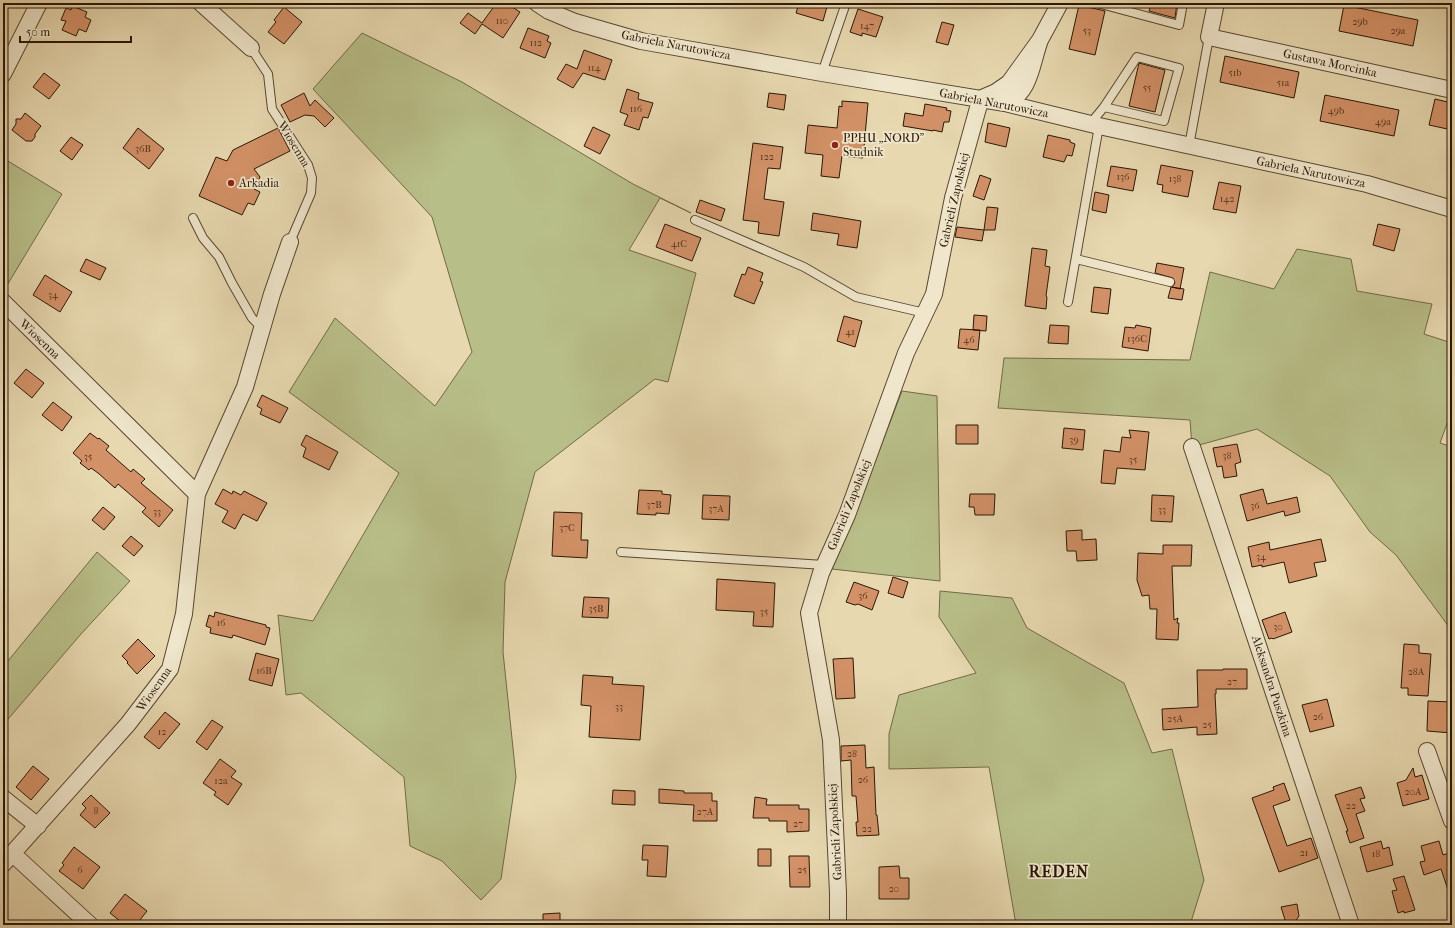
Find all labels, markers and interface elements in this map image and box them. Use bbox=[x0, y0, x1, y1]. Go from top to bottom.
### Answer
house number: 110 bbox=[496, 15, 508, 27]
house number: 29b bbox=[1352, 16, 1368, 28]
scale bar bbox=[20, 18, 131, 44]
house number: 147 bbox=[860, 20, 874, 32]
text: 50 m bbox=[26, 25, 50, 39]
house number: 53 bbox=[1083, 25, 1091, 37]
house number: 29a bbox=[1390, 25, 1406, 37]
street label: Gabriela Narutowicza bbox=[620, 28, 732, 63]
house number: 112 bbox=[530, 37, 542, 49]
street label: Gustawa Morcinka bbox=[1282, 46, 1379, 80]
house number: 114 bbox=[587, 62, 602, 74]
house number: 51b bbox=[1228, 67, 1242, 79]
house number: 51a bbox=[1277, 77, 1290, 89]
house number: 55 bbox=[1143, 82, 1151, 94]
street label: Gabriela Narutowicza bbox=[938, 86, 1050, 121]
house number: 116 bbox=[630, 103, 643, 115]
house number: 49b bbox=[1328, 105, 1344, 117]
house number: 49a bbox=[1375, 116, 1391, 128]
street label: Wiosenna bbox=[274, 118, 313, 170]
place label: PPHU „NORD” Studnik bbox=[843, 131, 925, 159]
marker: PPHU „NORD” Studnik bbox=[830, 140, 840, 150]
house number: 36B bbox=[135, 143, 151, 155]
house number: 122 bbox=[760, 151, 774, 163]
street label: Gabrieli Zapolskiej bbox=[936, 151, 972, 249]
street label: Gabriela Narutowicza bbox=[1255, 154, 1367, 190]
house number: 136 bbox=[1116, 171, 1130, 183]
house number: 138 bbox=[1169, 173, 1181, 185]
place label: Arkadia bbox=[238, 176, 280, 190]
marker: Arkadia bbox=[226, 178, 236, 188]
house number: 142 bbox=[1220, 193, 1234, 205]
house number: 41C bbox=[671, 238, 687, 250]
house number: 34 bbox=[48, 289, 59, 301]
street label: Wiosenna bbox=[16, 316, 64, 362]
house number: 41 bbox=[845, 326, 855, 338]
house number: 136C bbox=[1127, 333, 1147, 345]
house number: 46 bbox=[963, 334, 975, 346]
house number: 39 bbox=[1069, 434, 1079, 446]
house number: 38 bbox=[1222, 450, 1232, 462]
house number: 35 bbox=[84, 451, 92, 463]
house number: 35 bbox=[1129, 454, 1137, 466]
street label: Gabrieli Zapolskiej bbox=[824, 458, 874, 552]
house number: 37B bbox=[646, 499, 662, 511]
house number: 36 bbox=[1250, 500, 1260, 512]
house number: 37A bbox=[708, 503, 724, 515]
house number: 33 bbox=[1158, 504, 1166, 516]
house number: 33 bbox=[153, 506, 161, 518]
house number: 37C bbox=[559, 522, 575, 534]
house number: 34 bbox=[1256, 551, 1267, 563]
house number: 36 bbox=[858, 590, 868, 602]
house number: 35B bbox=[589, 603, 603, 615]
house number: 35 bbox=[760, 606, 768, 618]
house number: 16 bbox=[217, 617, 226, 629]
house number: 30 bbox=[1273, 621, 1283, 633]
street label: Aleksandra Puszkina bbox=[1249, 633, 1295, 739]
street label: Wiosenna bbox=[133, 664, 175, 715]
house number: 16B bbox=[256, 665, 272, 677]
house number: 28A bbox=[1408, 666, 1425, 678]
house number: 27 bbox=[1227, 676, 1237, 688]
house number: 33 bbox=[615, 701, 623, 713]
house number: 26 bbox=[1313, 711, 1324, 723]
house number: 25A bbox=[1167, 713, 1183, 725]
house number: 25 bbox=[1202, 719, 1212, 731]
house number: 12 bbox=[158, 726, 166, 738]
house number: 28 bbox=[847, 748, 857, 760]
house number: 26 bbox=[858, 774, 869, 786]
house number: 12a bbox=[214, 775, 228, 787]
street label: Gabrieli Zapolskiej bbox=[825, 783, 845, 881]
house number: 20A bbox=[1404, 786, 1422, 798]
house number: 22 bbox=[1346, 800, 1356, 812]
house number: 8 bbox=[93, 805, 99, 817]
house number: 27A bbox=[697, 806, 714, 818]
house number: 27 bbox=[793, 818, 803, 830]
house number: 22 bbox=[862, 823, 872, 835]
house number: 21 bbox=[1300, 847, 1308, 859]
house number: 18 bbox=[1372, 848, 1380, 860]
district label: REDEN bbox=[1029, 862, 1089, 881]
house number: 6 bbox=[77, 864, 83, 876]
house number: 25 bbox=[797, 864, 807, 876]
house number: 20 bbox=[889, 883, 899, 895]

